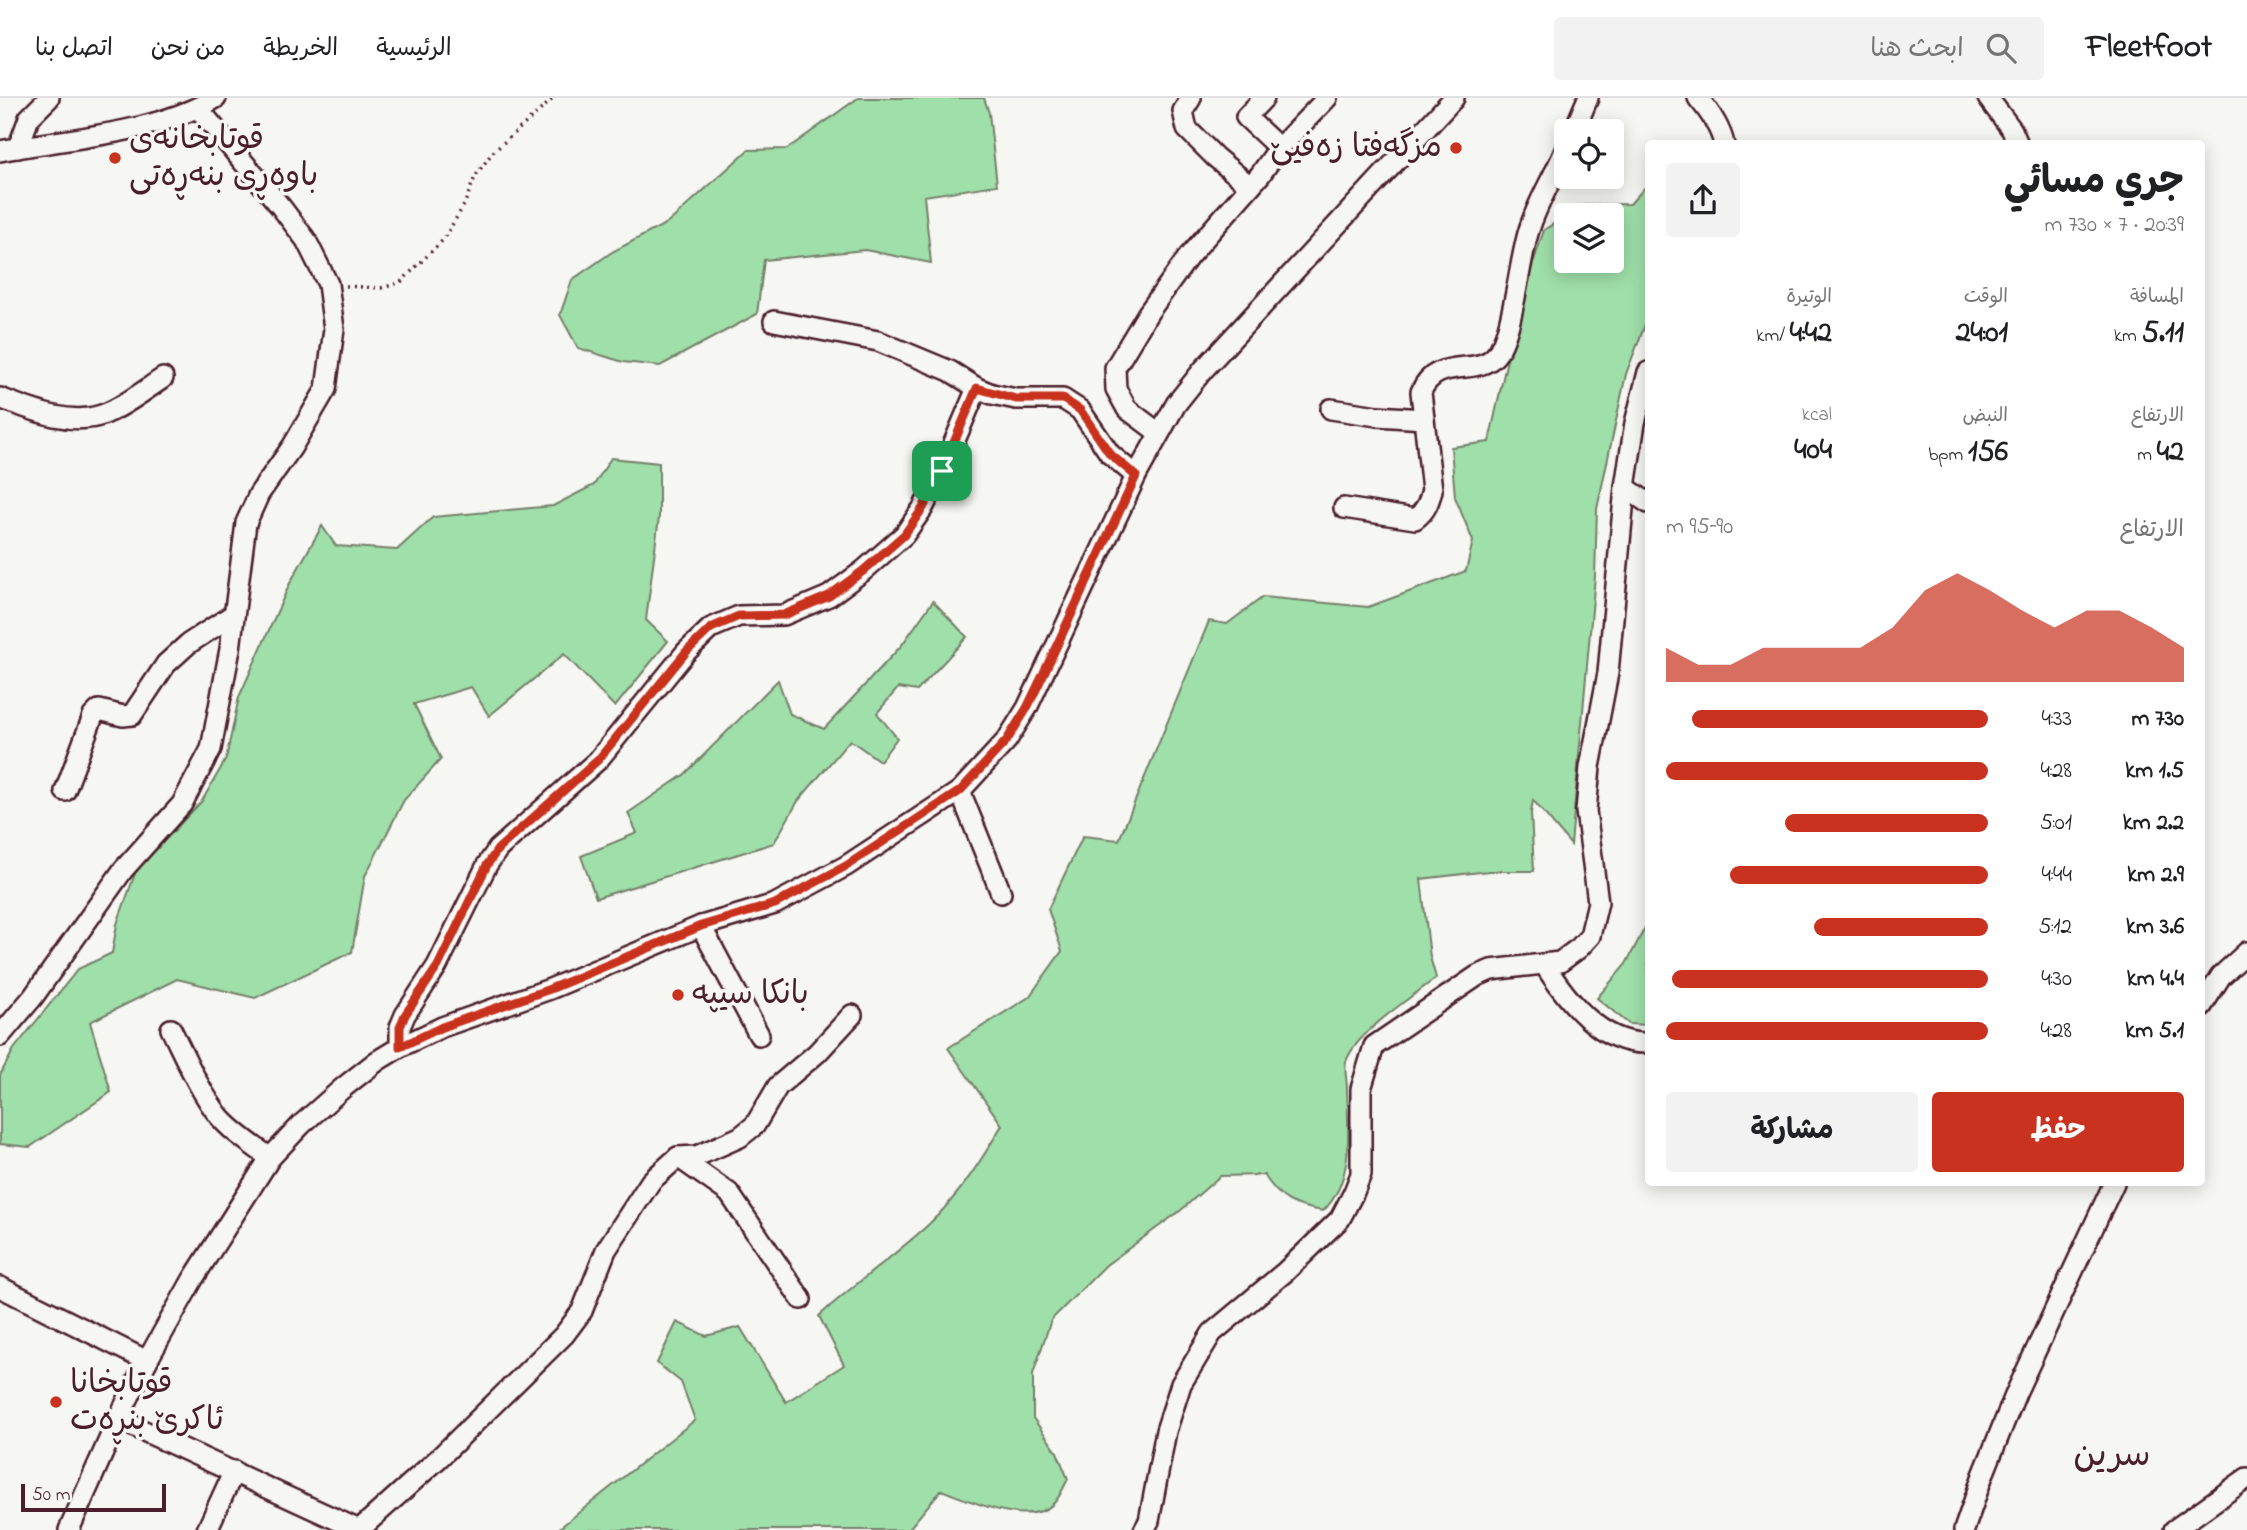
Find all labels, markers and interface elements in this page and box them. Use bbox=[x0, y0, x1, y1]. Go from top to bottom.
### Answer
search box bbox=[1554, 17, 2044, 80]
text: Fleetfoot bbox=[2086, 24, 2212, 72]
icon: search bbox=[1982, 29, 2020, 67]
text: ابحث هنا bbox=[1870, 31, 1964, 69]
text: اتصل بنا bbox=[35, 32, 113, 67]
text: من نحن bbox=[151, 32, 225, 67]
text: الخريطة bbox=[263, 32, 338, 67]
text: الرئيسية bbox=[376, 32, 452, 67]
place label: قوتابخانەی باوەڕی بنەڕەتی bbox=[129, 117, 318, 201]
map controls bbox=[1554, 119, 1624, 273]
button: locate bbox=[1554, 119, 1624, 189]
place label: مزگەفتا زەفیێ bbox=[1270, 125, 1442, 172]
marker: مزگەفتا زەفیێ bbox=[1448, 140, 1464, 156]
marker: قوتابخانەی باوەڕی بنەڕەتی bbox=[107, 150, 123, 166]
text: جري مسائي bbox=[2004, 155, 2184, 211]
button: share bbox=[1666, 163, 1740, 237]
button: layers bbox=[1554, 203, 1624, 273]
text: 20:39 · 7 × 730 m bbox=[2045, 209, 2184, 242]
text: الوتيرة bbox=[1786, 284, 1832, 311]
text: الوقت bbox=[1964, 284, 2008, 311]
text: المسافة bbox=[2130, 284, 2184, 311]
text: 4:42 bbox=[1790, 312, 1832, 356]
text: 24:01 bbox=[1956, 312, 2008, 356]
text: 5.11 bbox=[2142, 312, 2184, 356]
text: /km bbox=[1756, 323, 1790, 350]
text: km bbox=[2114, 323, 2142, 350]
text: kcal bbox=[1802, 402, 1832, 429]
text: النبض bbox=[1963, 403, 2008, 430]
text: الارتفاع bbox=[2131, 403, 2184, 430]
text: 404 bbox=[1794, 429, 1832, 473]
text: 156 bbox=[1968, 431, 2008, 475]
text: 42 bbox=[2157, 431, 2184, 475]
pin bbox=[912, 441, 972, 501]
text: bpm bbox=[1928, 442, 1968, 469]
text: m bbox=[2137, 442, 2157, 469]
icon: arrive bbox=[923, 452, 961, 490]
text: 90–95 m bbox=[1666, 511, 1733, 544]
text: الارتفاع bbox=[2120, 514, 2184, 547]
text: 4:33 bbox=[2042, 703, 2072, 736]
text: 730 m bbox=[2131, 703, 2184, 736]
text: 4:28 bbox=[2041, 755, 2072, 788]
text: 1.5 km bbox=[2125, 755, 2184, 788]
text: 5:01 bbox=[2040, 807, 2072, 840]
text: 2.2 km bbox=[2123, 807, 2184, 840]
text: 4:44 bbox=[2042, 859, 2072, 892]
text: 2.9 km bbox=[2127, 859, 2184, 892]
text: 5:12 bbox=[2038, 911, 2072, 944]
text: 3.6 km bbox=[2126, 911, 2184, 944]
text: 4:30 bbox=[2041, 963, 2072, 996]
text: 4.4 km bbox=[2127, 963, 2184, 996]
place label: بانکا سیپە bbox=[692, 972, 809, 1019]
marker: بانکا سیپە bbox=[670, 987, 686, 1003]
text: 4:28 bbox=[2041, 1015, 2072, 1048]
text: 5.1 km bbox=[2125, 1015, 2184, 1048]
button: مشاركة bbox=[1666, 1092, 1918, 1172]
button: حفظ bbox=[1932, 1092, 2184, 1172]
place label: قوتابخانا ئاکرێ بنڕەت bbox=[70, 1361, 224, 1445]
marker: قوتابخانا ئاکرێ بنڕەت bbox=[48, 1394, 64, 1410]
district label: سرين bbox=[2073, 1431, 2151, 1482]
scale bar bbox=[21, 1481, 166, 1513]
text: 50 m bbox=[32, 1482, 71, 1509]

